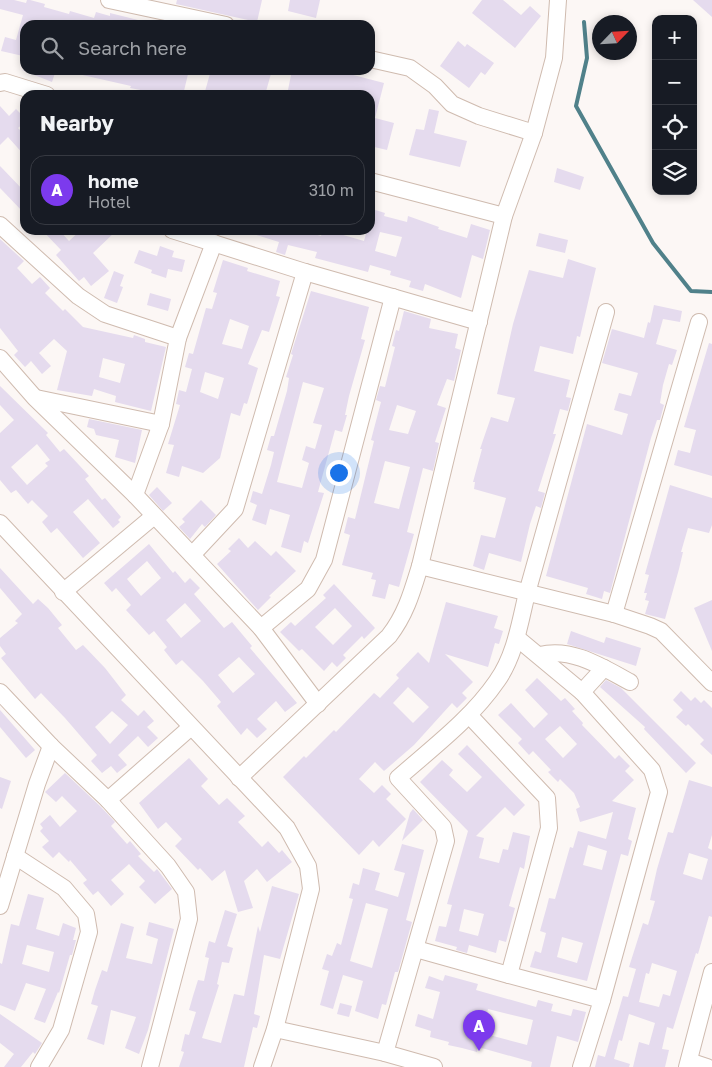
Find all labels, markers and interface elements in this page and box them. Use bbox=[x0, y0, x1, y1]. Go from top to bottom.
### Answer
north arrow bbox=[592, 15, 637, 60]
map controls bbox=[652, 15, 697, 195]
button: + bbox=[652, 15, 697, 60]
search box bbox=[20, 20, 375, 75]
icon: search bbox=[38, 34, 66, 62]
text: Search here bbox=[78, 36, 187, 59]
button: − bbox=[652, 60, 697, 105]
button: locate bbox=[652, 105, 697, 150]
text: Nearby bbox=[40, 110, 114, 136]
button: layers bbox=[652, 150, 697, 195]
text: home bbox=[88, 169, 139, 192]
text: A bbox=[51, 180, 63, 200]
text: 310 m bbox=[309, 180, 354, 200]
text: Hotel bbox=[88, 192, 131, 212]
your location bbox=[326, 460, 352, 486]
pin: A bbox=[463, 1010, 495, 1051]

